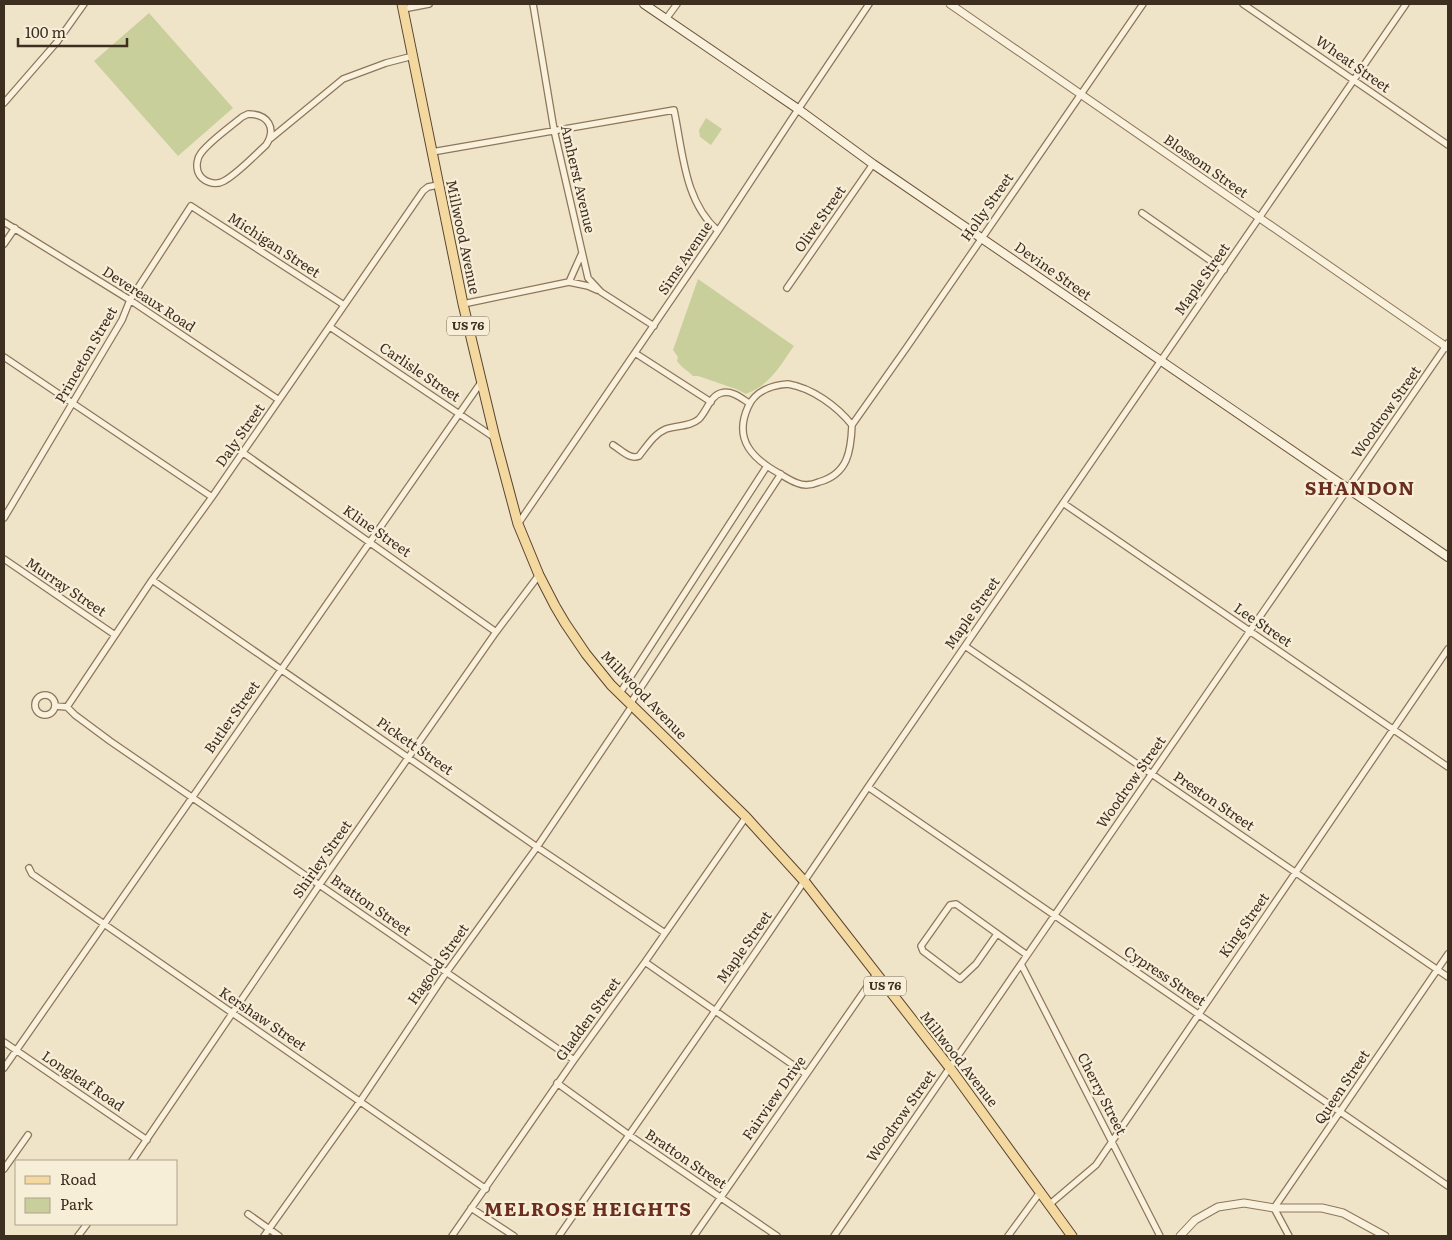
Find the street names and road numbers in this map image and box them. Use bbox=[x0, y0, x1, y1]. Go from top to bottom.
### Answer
street label: Wheat Street bbox=[1312, 30, 1395, 97]
street label: Amherst Avenue bbox=[557, 123, 601, 235]
street label: Blossom Street bbox=[1160, 129, 1253, 202]
street label: Holly Street bbox=[955, 168, 1017, 245]
street label: Millwood Avenue bbox=[442, 178, 486, 296]
street label: Olive Street bbox=[789, 181, 850, 256]
street label: Michigan Street bbox=[224, 207, 325, 282]
street label: Sims Avenue bbox=[652, 217, 716, 298]
street label: Devine Street bbox=[1011, 236, 1096, 304]
street label: Maple Street bbox=[1169, 238, 1234, 319]
street label: Devereaux Road bbox=[99, 261, 200, 336]
street label: Princeton Street bbox=[49, 302, 121, 407]
road number: US 76 bbox=[447, 316, 489, 336]
street label: Carlisle Street bbox=[376, 337, 465, 406]
street label: Woodrow Street bbox=[1346, 361, 1425, 462]
street label: Daly Street bbox=[210, 398, 269, 470]
street label: Kline Street bbox=[339, 499, 416, 561]
street label: Murray Street bbox=[22, 552, 111, 621]
street label: Maple Street bbox=[939, 572, 1004, 653]
street label: Lee Street bbox=[1230, 597, 1297, 651]
street label: Millwood Avenue bbox=[597, 645, 692, 743]
street label: Butler Street bbox=[199, 676, 264, 757]
street label: Pickett Street bbox=[373, 711, 458, 779]
street label: Woodrow Street bbox=[1091, 731, 1170, 832]
street label: Preston Street bbox=[1170, 766, 1259, 835]
street label: Shirley Street bbox=[287, 815, 356, 902]
street label: Bratton Street bbox=[327, 869, 416, 940]
street label: King Street bbox=[1213, 888, 1273, 961]
street label: Maple Street bbox=[711, 906, 776, 987]
street label: Hagood Street bbox=[402, 919, 473, 1008]
street label: Cypress Street bbox=[1121, 940, 1211, 1010]
street label: Gladden Street bbox=[550, 972, 625, 1064]
road number: US 76 bbox=[864, 976, 906, 996]
street label: Kershaw Street bbox=[216, 981, 312, 1055]
street label: Millwood Avenue bbox=[916, 1006, 1004, 1110]
street label: Longleaf Road bbox=[38, 1045, 129, 1115]
street label: Queen Street bbox=[1309, 1045, 1374, 1128]
street label: Cherry Street bbox=[1074, 1049, 1132, 1139]
street label: Fairview Drive bbox=[737, 1051, 810, 1144]
street label: Woodrow Street bbox=[861, 1065, 940, 1166]
street label: Bratton Street bbox=[642, 1123, 732, 1193]

